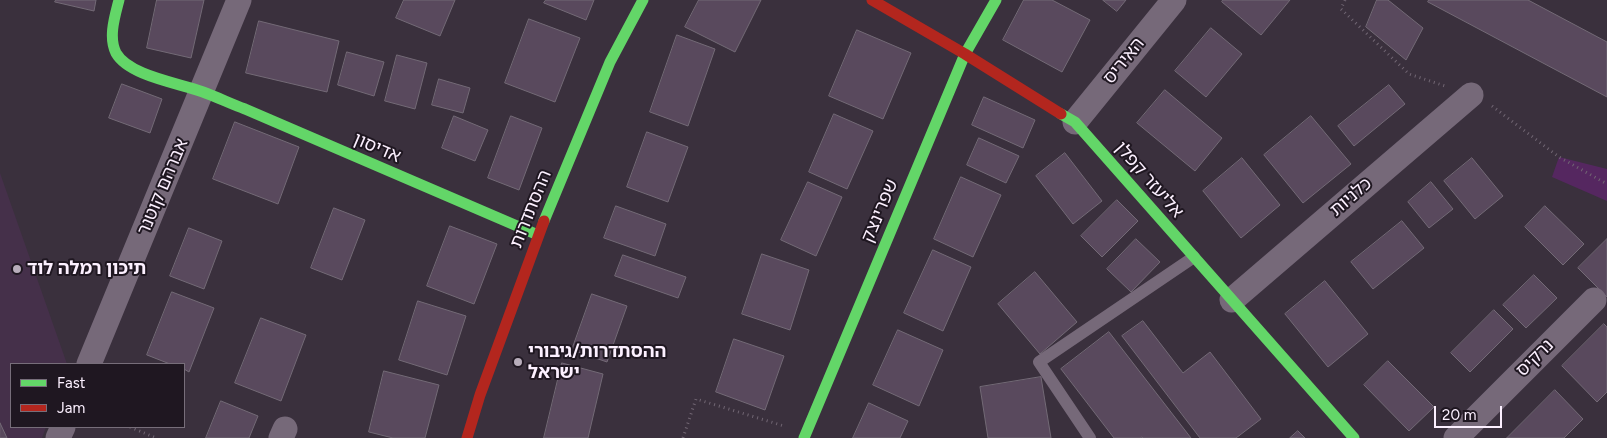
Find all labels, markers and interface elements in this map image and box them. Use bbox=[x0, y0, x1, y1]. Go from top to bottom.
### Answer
street label: האיריס bbox=[1099, 33, 1149, 89]
street label: אדיסון bbox=[350, 128, 404, 168]
street label: אברהם קוטנר bbox=[133, 135, 193, 239]
street label: אליעזר קפלן bbox=[1110, 138, 1188, 222]
street label: ההסתדרות bbox=[506, 167, 556, 251]
street label: כלניות bbox=[1326, 173, 1376, 221]
street label: שפרינצק bbox=[857, 176, 903, 246]
place label: תיכון רמלה לוד bbox=[27, 258, 146, 280]
marker: תיכון רמלה לוד bbox=[11, 263, 23, 275]
street label: נרקיס bbox=[1512, 335, 1558, 381]
place label: ההסתדרות/גיבורי ישראל bbox=[528, 341, 666, 384]
marker: ההסתדרות/גיבורי ישראל bbox=[512, 356, 524, 368]
legend bbox=[10, 363, 185, 428]
text: Fast bbox=[57, 374, 85, 392]
scale bar bbox=[1437, 396, 1504, 428]
text: Jam bbox=[57, 399, 85, 417]
text: 20 m bbox=[1442, 406, 1476, 424]

